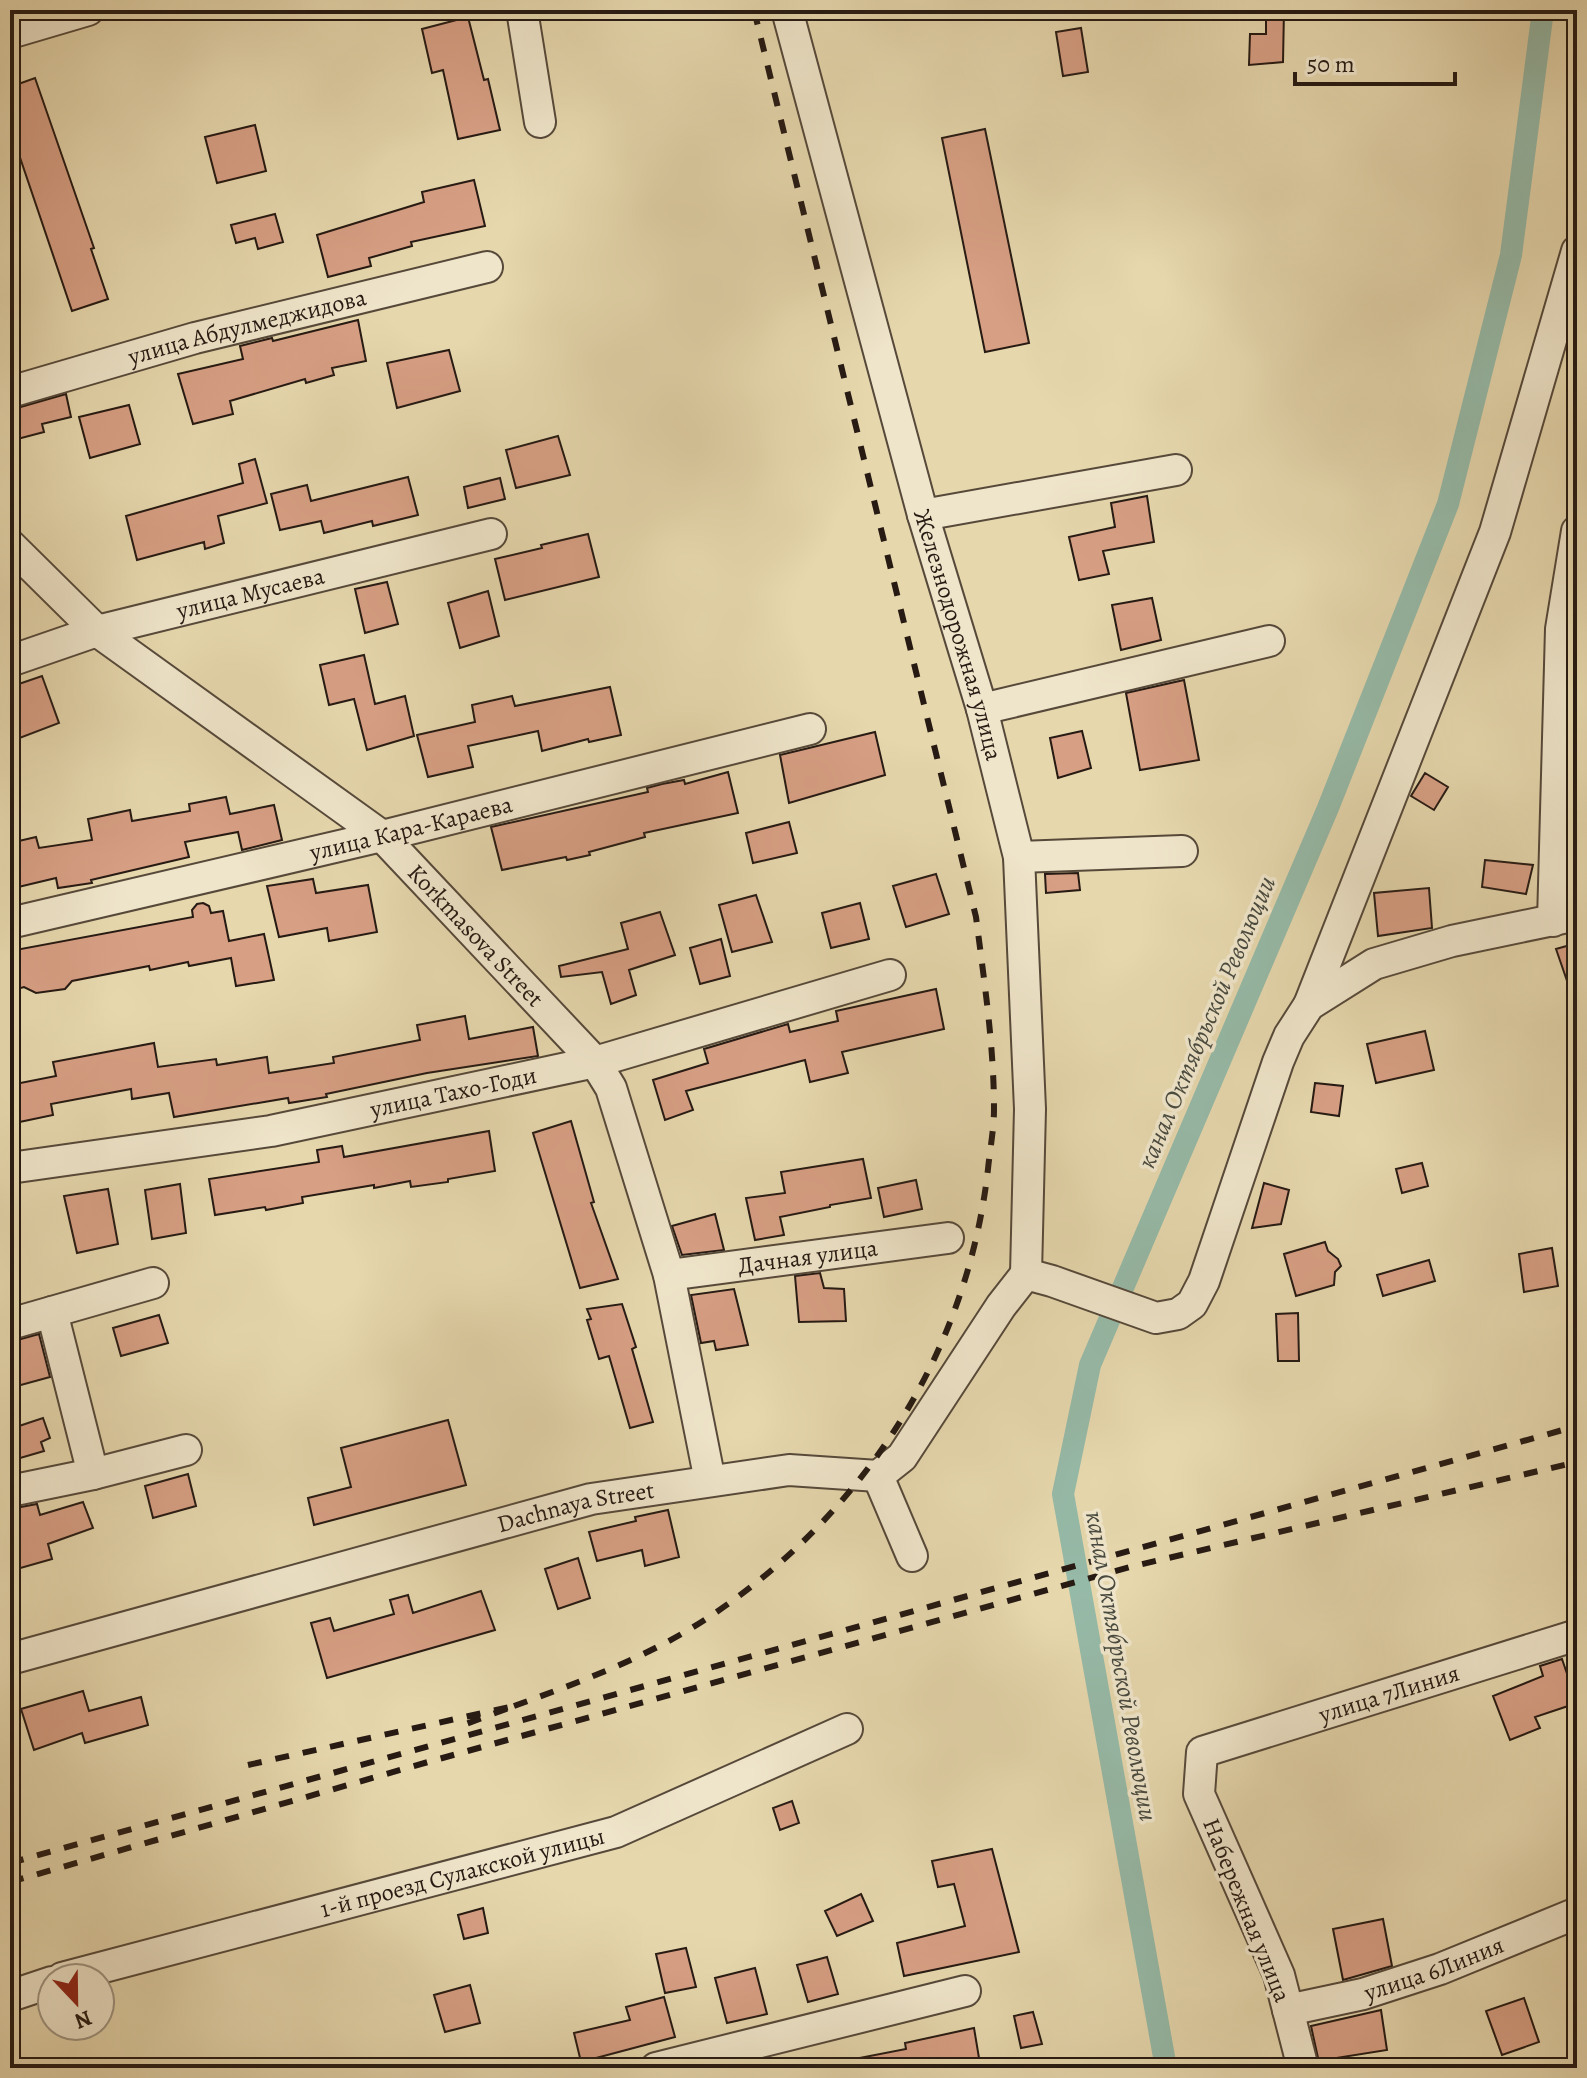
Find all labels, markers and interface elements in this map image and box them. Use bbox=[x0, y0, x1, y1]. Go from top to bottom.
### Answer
scale bar bbox=[1295, 36, 1455, 86]
text: 50 m bbox=[1307, 48, 1355, 80]
street label: улица Абдулмеджидова bbox=[123, 281, 369, 373]
street label: Железнодорожная улица bbox=[906, 505, 1010, 764]
street label: улица Мусаева bbox=[172, 560, 328, 627]
street label: улица Кара-Караева bbox=[305, 788, 516, 869]
street label: Korkmasova Street bbox=[401, 857, 551, 1014]
water label: канал Октябрьской Революции bbox=[1129, 871, 1284, 1174]
street label: улица Тахо-Годи bbox=[366, 1059, 539, 1126]
street label: Дачная улица bbox=[736, 1231, 880, 1282]
street label: Dachnaya Street bbox=[493, 1474, 656, 1540]
water label: канал Октябрьской Революции bbox=[1077, 1508, 1166, 1824]
street label: улица 7Линия bbox=[1314, 1657, 1463, 1731]
street label: Набережная улица bbox=[1195, 1813, 1299, 2007]
street label: 1-й проезд Сулакской улицы bbox=[317, 1820, 608, 1925]
street label: улица 6Линия bbox=[1359, 1929, 1509, 2009]
north arrow bbox=[36, 1962, 116, 2042]
text: N bbox=[70, 2003, 96, 2037]

